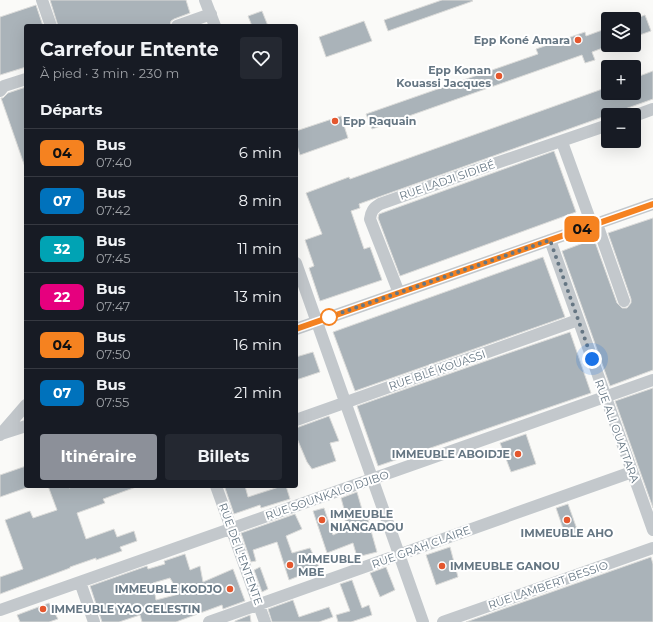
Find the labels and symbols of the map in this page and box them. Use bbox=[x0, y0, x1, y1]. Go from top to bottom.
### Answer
place label: Epp Koné Amara bbox=[474, 33, 570, 47]
marker: Epp Koné Amara bbox=[573, 35, 583, 45]
place label: Epp Konan Kouassi Jacques bbox=[396, 63, 491, 90]
marker: Epp Konan Kouassi Jacques bbox=[494, 71, 504, 81]
place label: Epp Raquain bbox=[343, 114, 416, 128]
marker: Epp Raquain bbox=[330, 116, 340, 126]
street label: RUE LADJI SIDIBÉ bbox=[397, 157, 497, 203]
line badge: 04 bbox=[564, 216, 600, 242]
unlabelled marker bbox=[320, 308, 338, 326]
street label: RUE BLÉ KOUASSI bbox=[387, 347, 487, 393]
your location bbox=[582, 349, 602, 369]
street label: RUE ALI OUATTARA bbox=[592, 377, 642, 485]
place label: IMMEUBLE ABOIDJE bbox=[392, 447, 510, 461]
marker: IMMEUBLE ABOIDJE bbox=[513, 449, 523, 459]
street label: RUE SOUNKALO DJIBO bbox=[263, 467, 391, 523]
street label: RUE DE L'ENTENTE bbox=[216, 501, 266, 607]
place label: IMMEUBLE NIANGADOU bbox=[330, 507, 404, 534]
marker: IMMEUBLE NIANGADOU bbox=[317, 515, 327, 525]
marker: IMMEUBLE AHO bbox=[562, 515, 572, 525]
street label: RUE GRAH CLAIRE bbox=[370, 523, 472, 571]
place label: IMMEUBLE AHO bbox=[521, 526, 613, 540]
place label: IMMEUBLE MBE bbox=[298, 552, 361, 579]
street label: RUE LAMBERT BESSIO bbox=[486, 558, 610, 612]
place label: IMMEUBLE GANOU bbox=[450, 559, 560, 573]
marker: IMMEUBLE MBE bbox=[285, 560, 295, 570]
marker: IMMEUBLE GANOU bbox=[437, 561, 447, 571]
place label: IMMEUBLE KODJO bbox=[115, 582, 222, 596]
marker: IMMEUBLE KODJO bbox=[225, 584, 235, 594]
place label: IMMEUBLE YAO CELESTIN bbox=[51, 602, 200, 616]
marker: IMMEUBLE YAO CELESTIN bbox=[38, 604, 48, 614]

